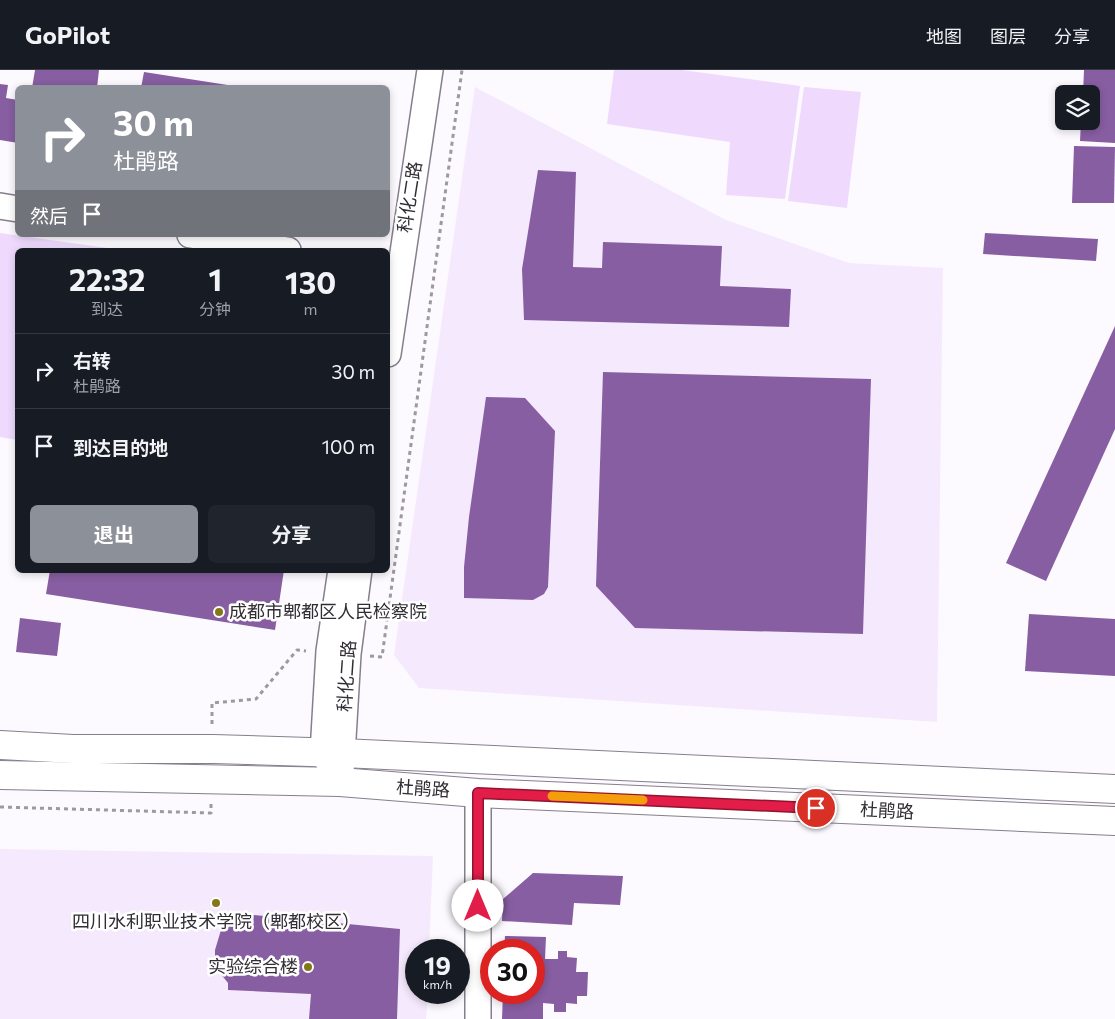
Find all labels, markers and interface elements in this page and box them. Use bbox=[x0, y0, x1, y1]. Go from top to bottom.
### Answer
text: GoPilot bbox=[25, 20, 110, 49]
text: 地图 bbox=[926, 25, 962, 47]
text: 图层 bbox=[990, 25, 1026, 47]
text: 分享 bbox=[1054, 25, 1090, 47]
map controls bbox=[1055, 85, 1100, 130]
button: layers bbox=[1055, 85, 1100, 130]
text: 30 m bbox=[113, 100, 194, 143]
icon: right bbox=[30, 105, 95, 170]
text: 杜鹃路 bbox=[113, 147, 179, 174]
street label: 科化二路 bbox=[393, 160, 426, 234]
icon: arrive bbox=[78, 200, 106, 228]
text: 然后 bbox=[30, 204, 68, 227]
text: 22:32 bbox=[69, 260, 145, 297]
text: 1 bbox=[208, 260, 222, 297]
text: 130 bbox=[285, 263, 336, 300]
text: 到达 bbox=[91, 299, 123, 318]
text: 分钟 bbox=[199, 299, 231, 318]
text: m bbox=[304, 299, 318, 318]
text: 右转 bbox=[73, 349, 111, 372]
icon: right bbox=[30, 357, 58, 385]
text: 30 m bbox=[332, 360, 375, 383]
text: 杜鹃路 bbox=[73, 376, 121, 395]
icon: arrive bbox=[30, 432, 58, 460]
text: 100 m bbox=[322, 435, 375, 458]
text: 到达目的地 bbox=[73, 436, 168, 459]
button: 退出 bbox=[30, 505, 198, 563]
button: 分享 bbox=[208, 505, 375, 563]
place label: 成都市郫都区人民检察院 bbox=[229, 600, 427, 622]
marker: 成都市郫都区人民检察院 bbox=[213, 606, 225, 618]
street label: 科化二路 bbox=[333, 639, 359, 713]
street label: 杜鹃路 bbox=[395, 775, 451, 801]
pin bbox=[795, 787, 837, 829]
icon: arrive bbox=[802, 794, 830, 822]
street label: 杜鹃路 bbox=[860, 798, 915, 822]
position arrow bbox=[451, 879, 503, 931]
marker: 四川水利职业技术学院（郫都校区） bbox=[210, 897, 222, 909]
place label: 四川水利职业技术学院（郫都校区） bbox=[72, 910, 360, 932]
speed limit sign: 30 bbox=[480, 939, 545, 1004]
text: 19 bbox=[424, 950, 451, 980]
place label: 实验综合楼 bbox=[208, 955, 298, 977]
marker: 实验综合楼 bbox=[302, 961, 314, 973]
text: km/h bbox=[423, 977, 452, 991]

